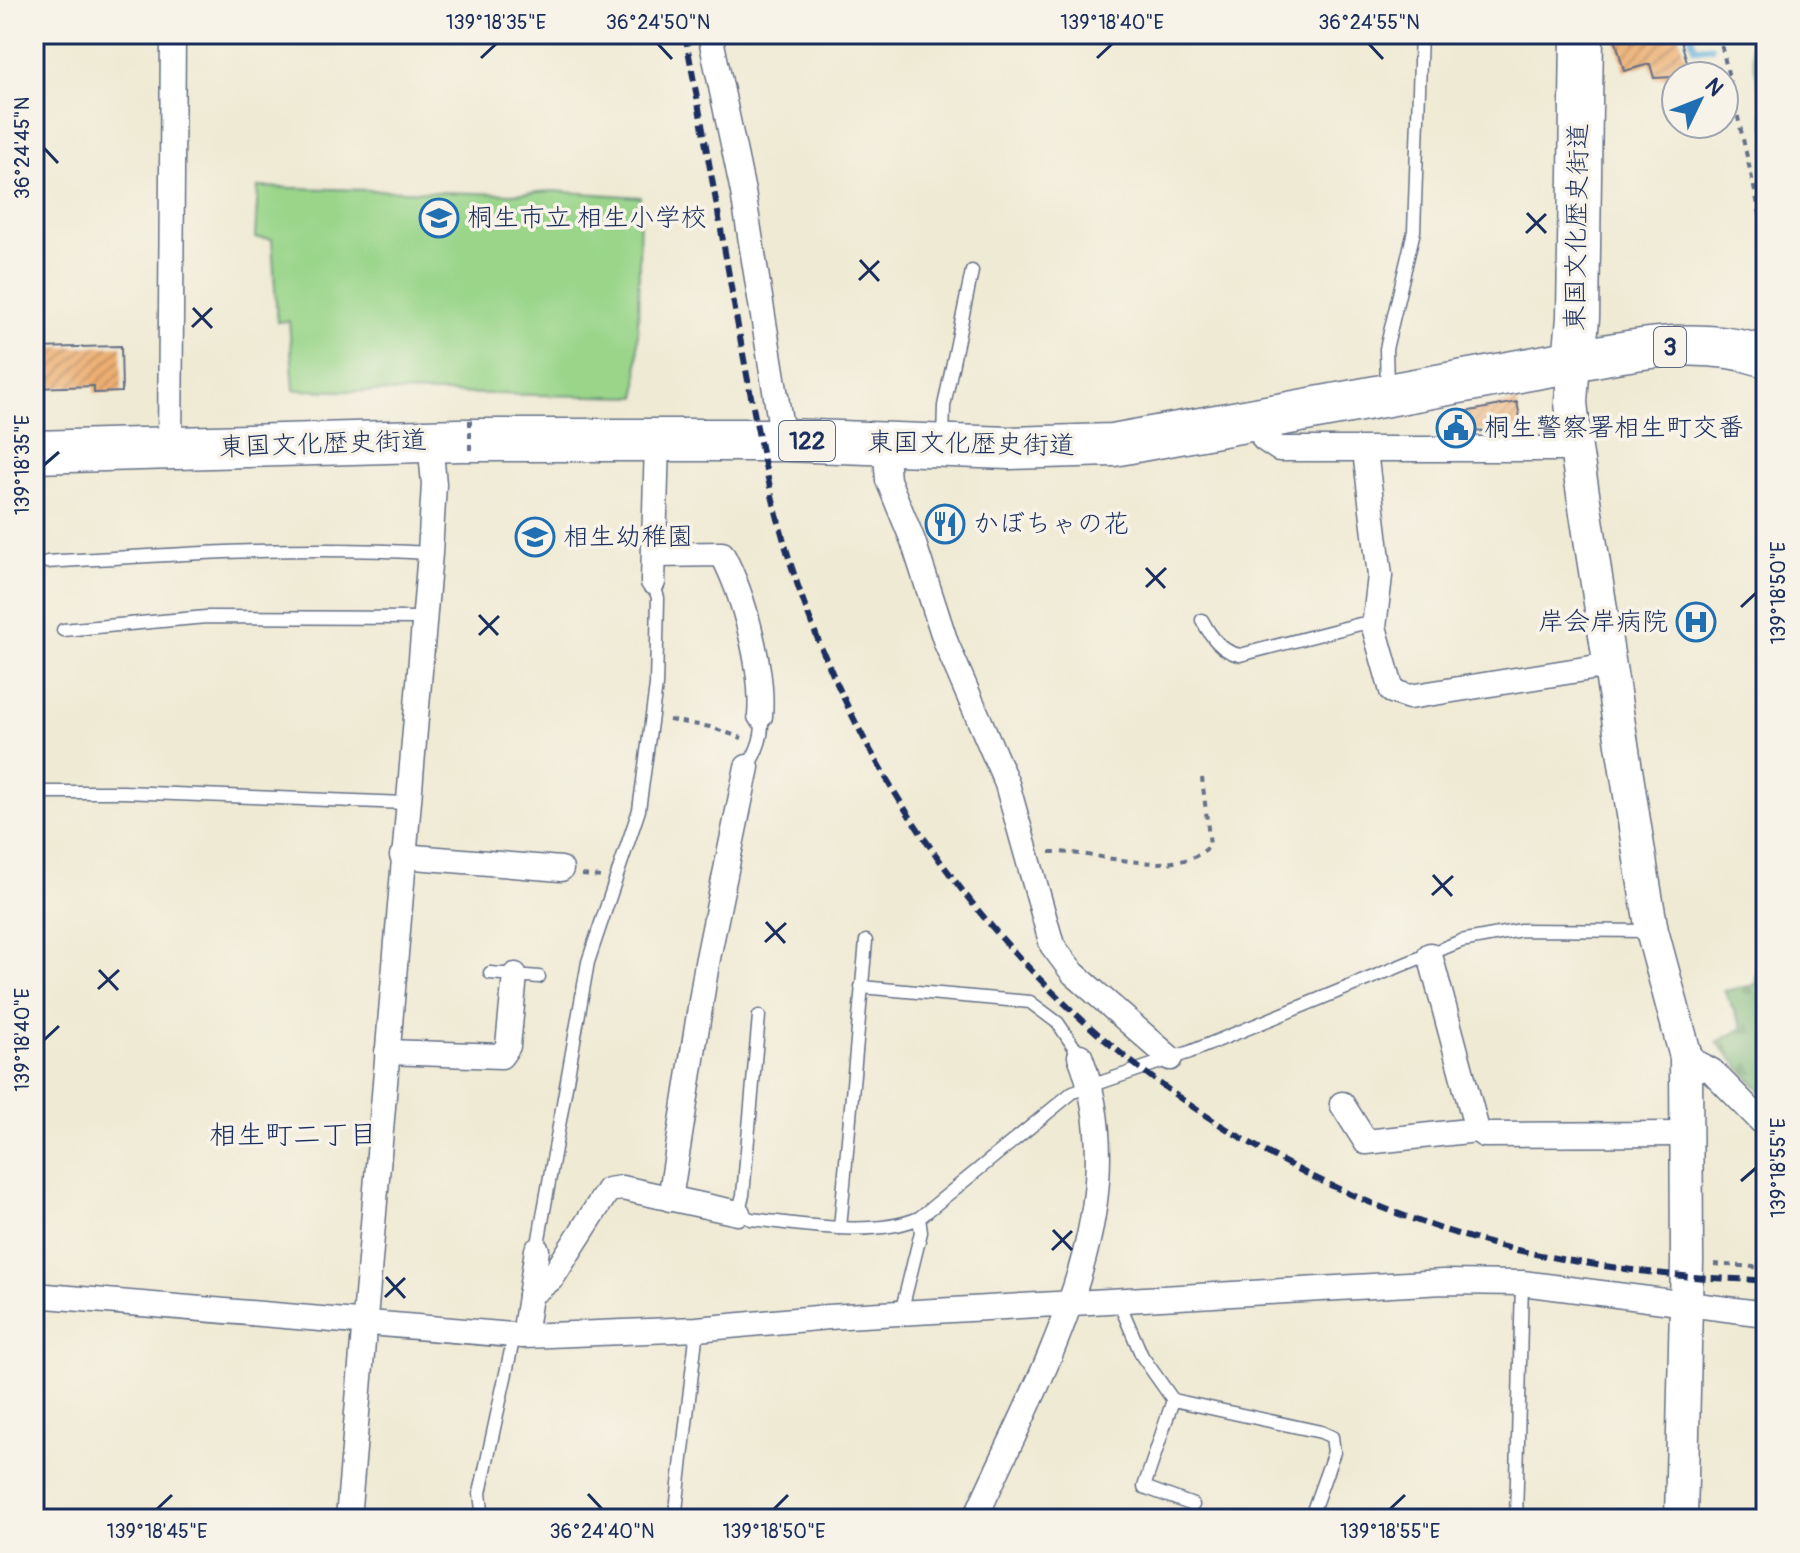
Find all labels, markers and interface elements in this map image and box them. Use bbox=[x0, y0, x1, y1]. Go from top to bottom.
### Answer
text: 139°18'35"E bbox=[446, 10, 546, 35]
text: 36°24'50"N bbox=[606, 10, 710, 35]
text: 139°18'40"E bbox=[1060, 10, 1164, 35]
text: 36°24'55"N bbox=[1318, 10, 1420, 35]
north arrow bbox=[1660, 60, 1740, 140]
text: N bbox=[1699, 72, 1729, 102]
text: 36°24'45"N bbox=[10, 97, 35, 199]
street label: 東国文化歴史街道 bbox=[1559, 123, 1595, 331]
school or university icon: 桐生市立 相生小学校 bbox=[418, 197, 460, 239]
place label: 桐生市立 相生小学校 bbox=[467, 202, 707, 234]
road number: 3 bbox=[1654, 327, 1686, 367]
public building icon: 桐生警察署相生町交番 bbox=[1435, 407, 1477, 449]
place label: 桐生警察署相生町交番 bbox=[1484, 412, 1744, 444]
text: 139°18'35"E bbox=[10, 415, 35, 515]
road number: 122 bbox=[779, 421, 835, 461]
street label: 東国文化歴史街道 bbox=[218, 424, 428, 464]
street label: 東国文化歴史街道 bbox=[867, 426, 1075, 462]
restaurant icon: かぼちゃの花 bbox=[924, 503, 966, 545]
place label: かぼちゃの花 bbox=[973, 508, 1129, 540]
school or university icon: 相生幼稚園 bbox=[514, 516, 556, 558]
place label: 相生幼稚園 bbox=[563, 521, 693, 553]
text: 139°18'50"E bbox=[1766, 542, 1791, 644]
hospital icon: 岸会岸病院 bbox=[1675, 601, 1717, 643]
place label: 岸会岸病院 bbox=[1538, 606, 1668, 638]
text: 139°18'40"E bbox=[10, 988, 35, 1092]
district label: 相生町二丁目 bbox=[209, 1118, 377, 1153]
text: 139°18'55"E bbox=[1766, 1118, 1791, 1218]
text: 139°18'45"E bbox=[107, 1519, 207, 1544]
text: 36°24'40"N bbox=[549, 1519, 655, 1544]
text: 139°18'50"E bbox=[723, 1519, 825, 1544]
text: 139°18'55"E bbox=[1340, 1519, 1440, 1544]

